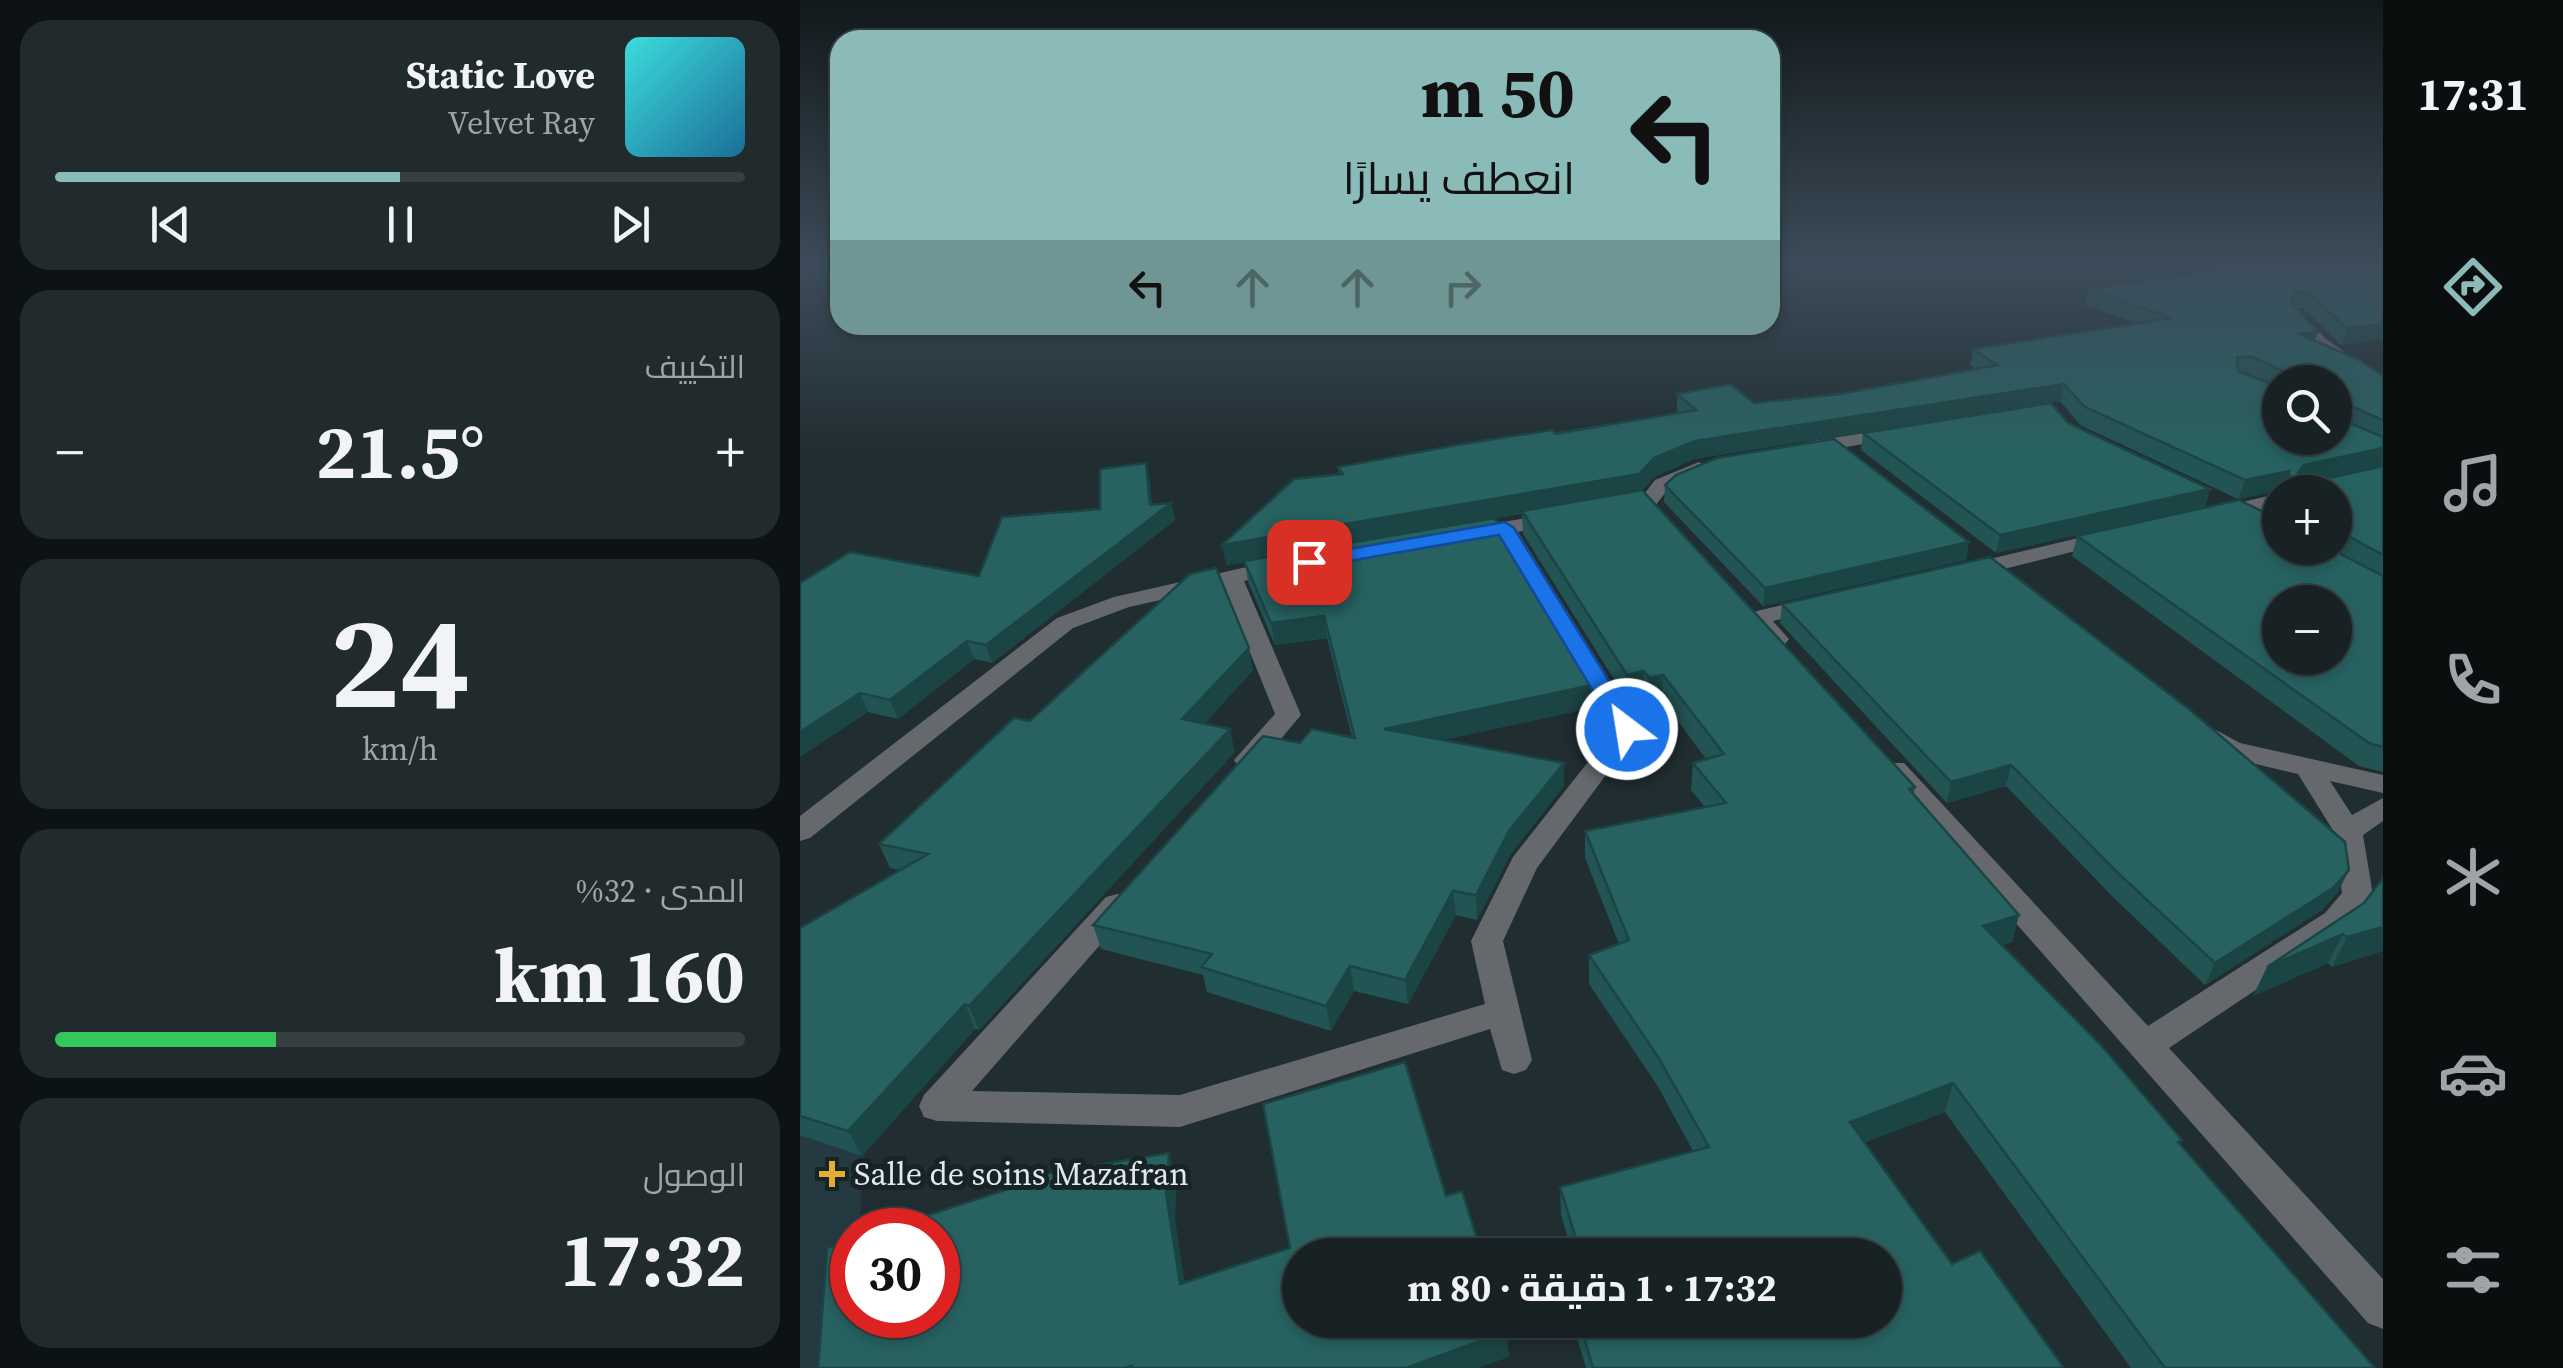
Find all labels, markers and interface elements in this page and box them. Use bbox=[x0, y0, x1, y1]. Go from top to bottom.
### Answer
text: 50 m bbox=[1421, 44, 1575, 140]
text: Static Love bbox=[406, 49, 595, 101]
text: 17:31 bbox=[2417, 63, 2529, 125]
icon: left bbox=[1610, 70, 1740, 200]
text: Velvet Ray bbox=[448, 101, 595, 145]
text: انعطف يسارًا bbox=[1343, 147, 1575, 209]
icon: previous bbox=[143, 197, 198, 252]
icon: pause bbox=[373, 197, 428, 252]
icon: next bbox=[603, 197, 658, 252]
icon: directions bbox=[2438, 252, 2508, 322]
icon: left bbox=[1120, 260, 1175, 315]
icon: ahead bbox=[1225, 260, 1280, 315]
icon: ahead bbox=[1330, 260, 1385, 315]
icon: right bbox=[1435, 260, 1490, 315]
text: التكييف bbox=[645, 345, 745, 389]
map controls bbox=[2262, 365, 2352, 675]
button: search bbox=[2262, 365, 2352, 455]
text: 21.5° bbox=[315, 400, 485, 503]
text: − bbox=[55, 414, 84, 489]
text: + bbox=[716, 414, 745, 489]
icon: music bbox=[2438, 448, 2508, 518]
button: + bbox=[2262, 475, 2352, 565]
pin bbox=[1267, 520, 1352, 605]
icon: arrive bbox=[1282, 535, 1337, 590]
text: 24 bbox=[330, 572, 470, 751]
button: − bbox=[2262, 585, 2352, 675]
icon: phone bbox=[2438, 645, 2508, 715]
position arrow bbox=[1575, 677, 1679, 781]
text: km/h bbox=[362, 727, 438, 771]
icon: climate bbox=[2438, 842, 2508, 912]
text: المدى · 32% bbox=[576, 869, 745, 913]
text: 160 km bbox=[494, 924, 745, 1027]
icon: car bbox=[2438, 1038, 2508, 1108]
place label: Salle de soins Mazafran bbox=[854, 1152, 1189, 1196]
text: الوصول bbox=[643, 1153, 745, 1197]
marker: Salle de soins Mazafran bbox=[819, 1161, 845, 1187]
text: 17:32 bbox=[560, 1208, 745, 1311]
speed limit sign: 30 bbox=[830, 1208, 960, 1338]
icon: filters bbox=[2438, 1235, 2508, 1305]
text: 17:32 · 1 دقيقة · 80 m bbox=[1407, 1262, 1777, 1314]

